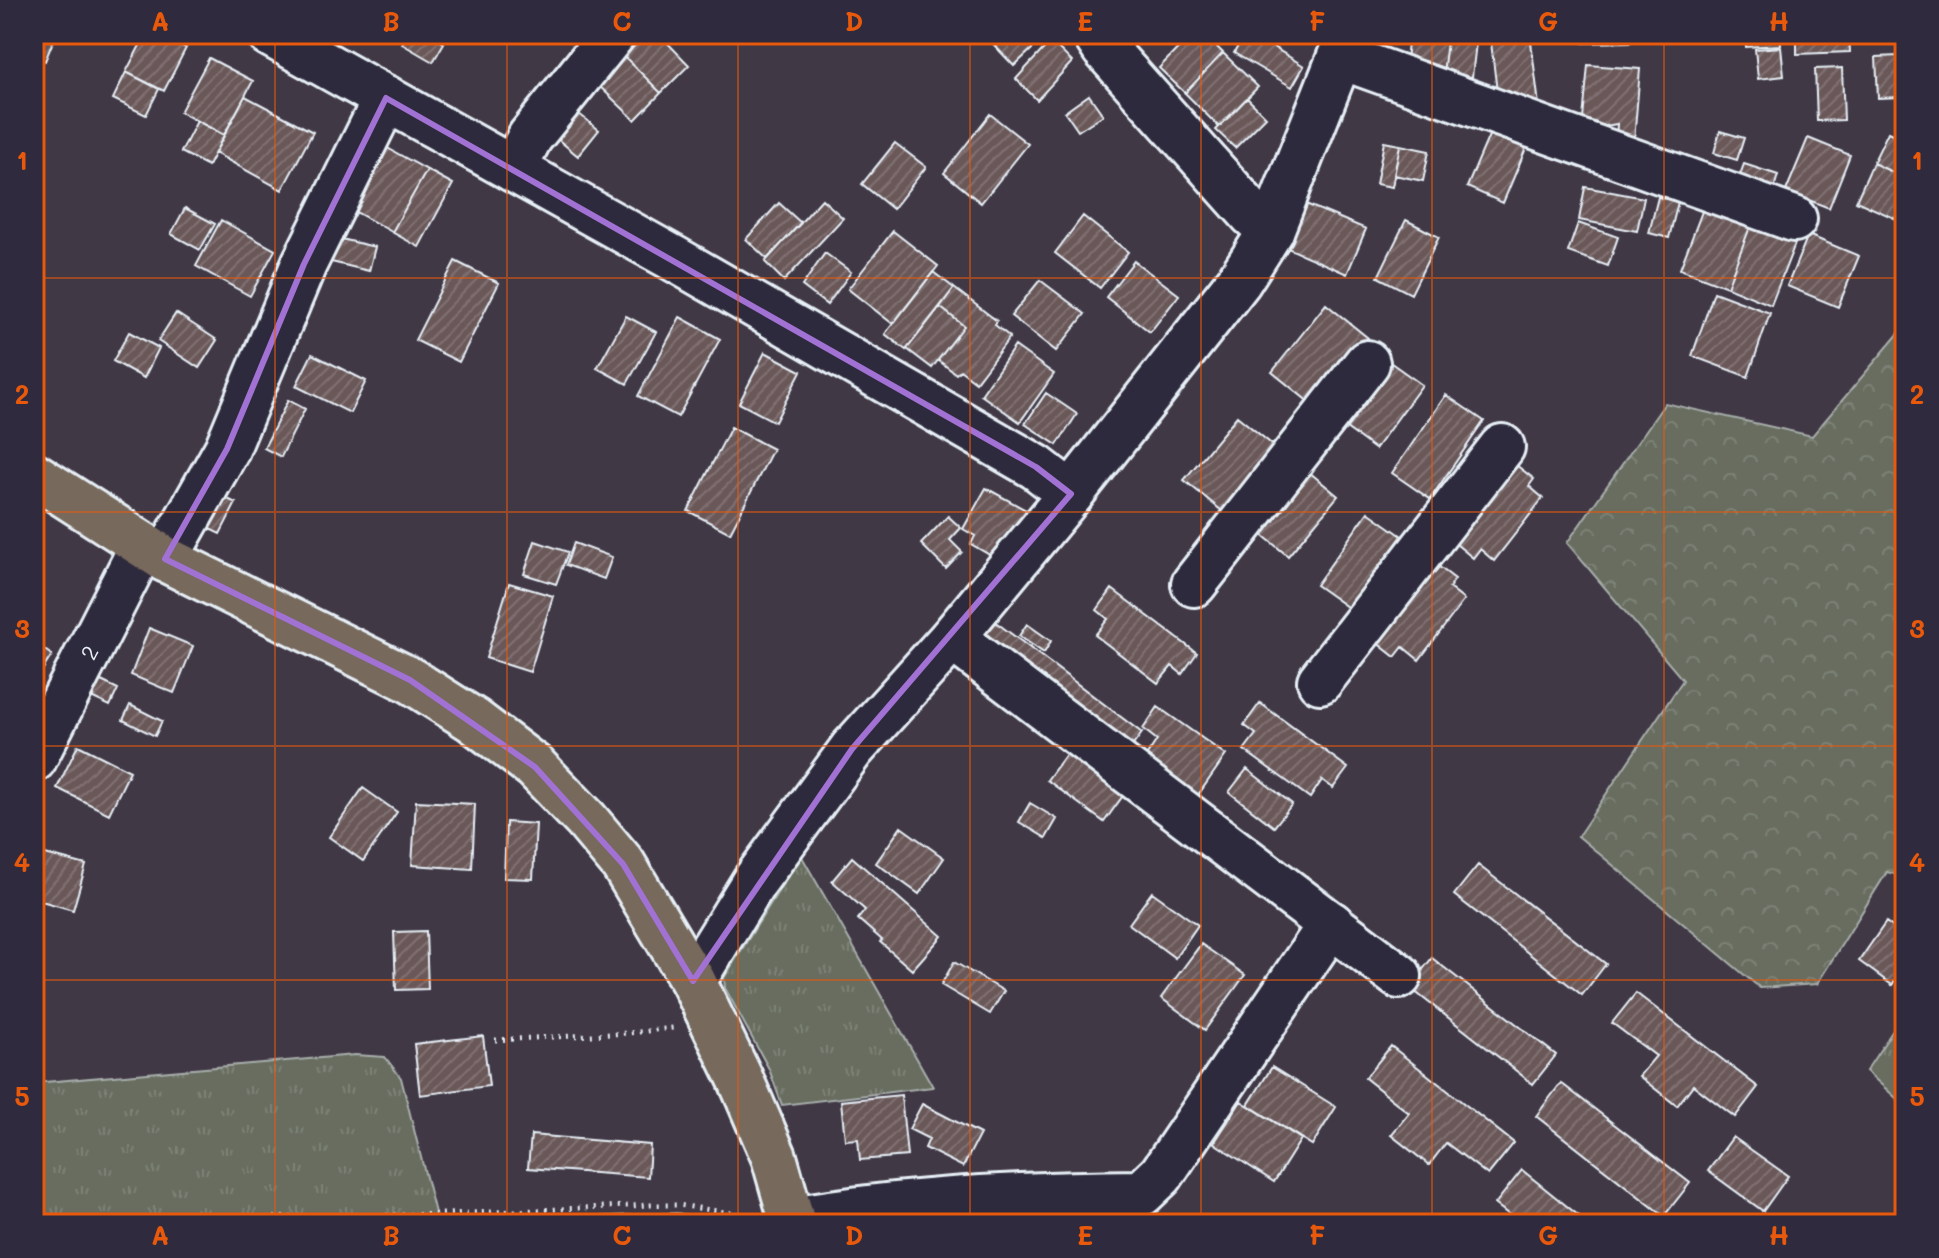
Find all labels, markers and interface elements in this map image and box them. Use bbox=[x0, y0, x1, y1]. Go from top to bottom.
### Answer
text: A bbox=[151, 4, 169, 38]
text: B bbox=[382, 4, 400, 38]
text: C bbox=[612, 4, 632, 38]
text: D bbox=[845, 4, 863, 38]
text: E bbox=[1077, 4, 1093, 38]
text: F bbox=[1309, 4, 1325, 38]
text: G bbox=[1538, 4, 1558, 38]
text: H bbox=[1769, 4, 1789, 38]
text: 1 bbox=[16, 143, 28, 177]
text: 1 bbox=[1911, 143, 1923, 177]
text: 2 bbox=[15, 377, 29, 411]
text: 2 bbox=[1910, 377, 1924, 411]
text: 3 bbox=[14, 611, 30, 645]
text: 3 bbox=[1909, 611, 1925, 645]
street label: 2 bbox=[73, 640, 104, 664]
text: 4 bbox=[14, 845, 30, 879]
text: 4 bbox=[1909, 845, 1925, 879]
text: 5 bbox=[14, 1079, 30, 1113]
text: 5 bbox=[1909, 1079, 1925, 1113]
text: A bbox=[151, 1218, 169, 1252]
text: B bbox=[382, 1218, 400, 1252]
text: C bbox=[612, 1218, 632, 1252]
text: D bbox=[845, 1218, 863, 1252]
text: E bbox=[1077, 1218, 1093, 1252]
text: F bbox=[1309, 1218, 1325, 1252]
text: G bbox=[1538, 1218, 1558, 1252]
text: H bbox=[1769, 1218, 1789, 1252]

